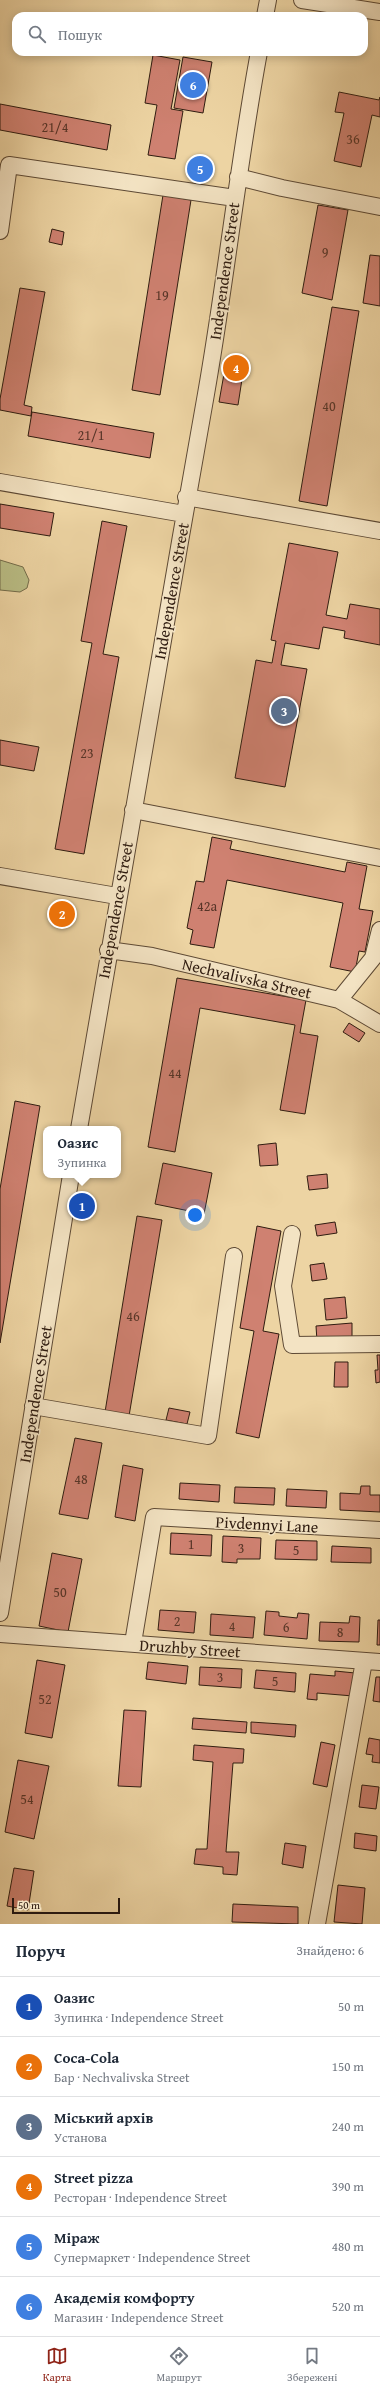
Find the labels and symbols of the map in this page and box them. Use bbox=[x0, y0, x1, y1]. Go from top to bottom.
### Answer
pin: 6 bbox=[180, 70, 206, 100]
house number: 21/4 bbox=[42, 117, 69, 137]
house number: 36 bbox=[346, 129, 360, 149]
pin: 5 bbox=[187, 154, 213, 184]
street label: Independence Street bbox=[202, 200, 246, 341]
house number: 9 bbox=[322, 242, 329, 262]
house number: 19 bbox=[155, 285, 169, 305]
pin: 4 bbox=[223, 353, 249, 383]
house number: 40 bbox=[322, 396, 336, 416]
house number: 21/1 bbox=[78, 425, 104, 445]
street label: Independence Street bbox=[147, 520, 195, 661]
pin: 3 bbox=[271, 696, 297, 726]
house number: 23 bbox=[80, 743, 94, 763]
street label: Independence Street bbox=[91, 839, 139, 980]
house number: 42а bbox=[197, 896, 217, 916]
pin: 2 bbox=[49, 899, 75, 929]
street label: Nechvalivska Street bbox=[180, 951, 314, 1005]
house number: 44 bbox=[168, 1063, 182, 1083]
pin: 1 bbox=[69, 1191, 95, 1221]
your location bbox=[185, 1205, 205, 1225]
house number: 46 bbox=[126, 1306, 140, 1326]
street label: Independence Street bbox=[12, 1323, 58, 1464]
house number: 48 bbox=[74, 1469, 88, 1489]
street label: Pivdennyi Lane bbox=[215, 1509, 319, 1539]
house number: 1 bbox=[188, 1534, 194, 1554]
house number: 3 bbox=[238, 1538, 244, 1558]
house number: 5 bbox=[293, 1540, 299, 1560]
house number: 50 bbox=[53, 1582, 67, 1602]
house number: 2 bbox=[174, 1611, 180, 1631]
house number: 4 bbox=[229, 1616, 236, 1636]
house number: 6 bbox=[283, 1617, 290, 1637]
house number: 8 bbox=[337, 1622, 344, 1642]
street label: Druzhby Street bbox=[139, 1632, 242, 1664]
house number: 3 bbox=[217, 1667, 223, 1687]
house number: 5 bbox=[272, 1671, 278, 1691]
house number: 52 bbox=[38, 1689, 52, 1709]
house number: 54 bbox=[20, 1789, 34, 1809]
scale bar bbox=[12, 1896, 120, 1915]

